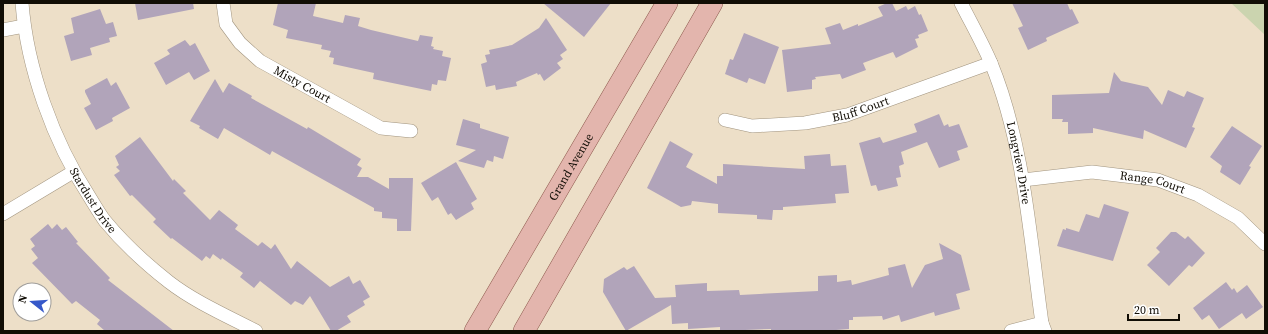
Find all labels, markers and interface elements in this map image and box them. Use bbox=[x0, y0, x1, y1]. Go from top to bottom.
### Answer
street label: Misty Court bbox=[271, 62, 334, 107]
street label: Bluff Court bbox=[831, 93, 891, 126]
street label: Longview Drive bbox=[1003, 120, 1034, 205]
street label: Grand Avenue bbox=[545, 130, 597, 204]
street label: Stardust Drive bbox=[66, 165, 120, 237]
street label: Range Court bbox=[1119, 167, 1187, 197]
north arrow bbox=[12, 282, 52, 322]
text: N bbox=[15, 293, 31, 305]
scale bar bbox=[1128, 296, 1179, 322]
text: 20 m bbox=[1134, 302, 1160, 318]

